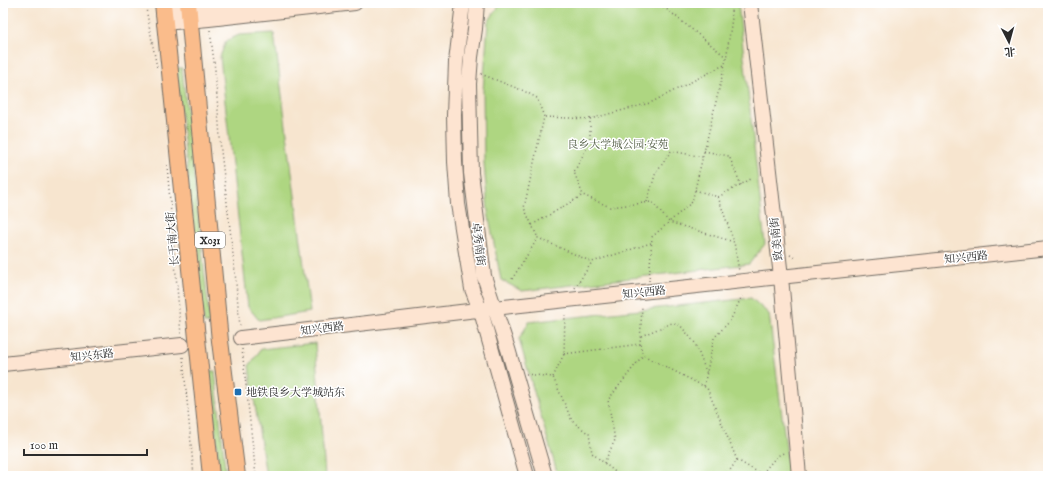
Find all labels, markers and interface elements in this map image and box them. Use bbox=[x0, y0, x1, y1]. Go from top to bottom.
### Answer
north arrow bbox=[989, 22, 1029, 62]
text: 北 bbox=[1004, 43, 1016, 58]
park label: 良乡大学城公园·安苑 bbox=[567, 138, 669, 152]
street label: 长于南大街 bbox=[164, 211, 182, 267]
street label: 致美南街 bbox=[768, 216, 786, 262]
street label: 卓秀南街 bbox=[468, 221, 488, 267]
road number: X031 bbox=[195, 232, 225, 248]
street label: 知兴西路 bbox=[943, 249, 989, 267]
street label: 知兴西路 bbox=[621, 284, 667, 302]
street label: 知兴西路 bbox=[299, 319, 345, 339]
street label: 知兴东路 bbox=[69, 347, 115, 365]
place label: 地铁良乡大学城站东 bbox=[246, 386, 345, 400]
marker: 地铁良乡大学城站东 bbox=[233, 387, 243, 397]
scale bar bbox=[24, 431, 147, 457]
text: 100 m bbox=[30, 438, 58, 453]

